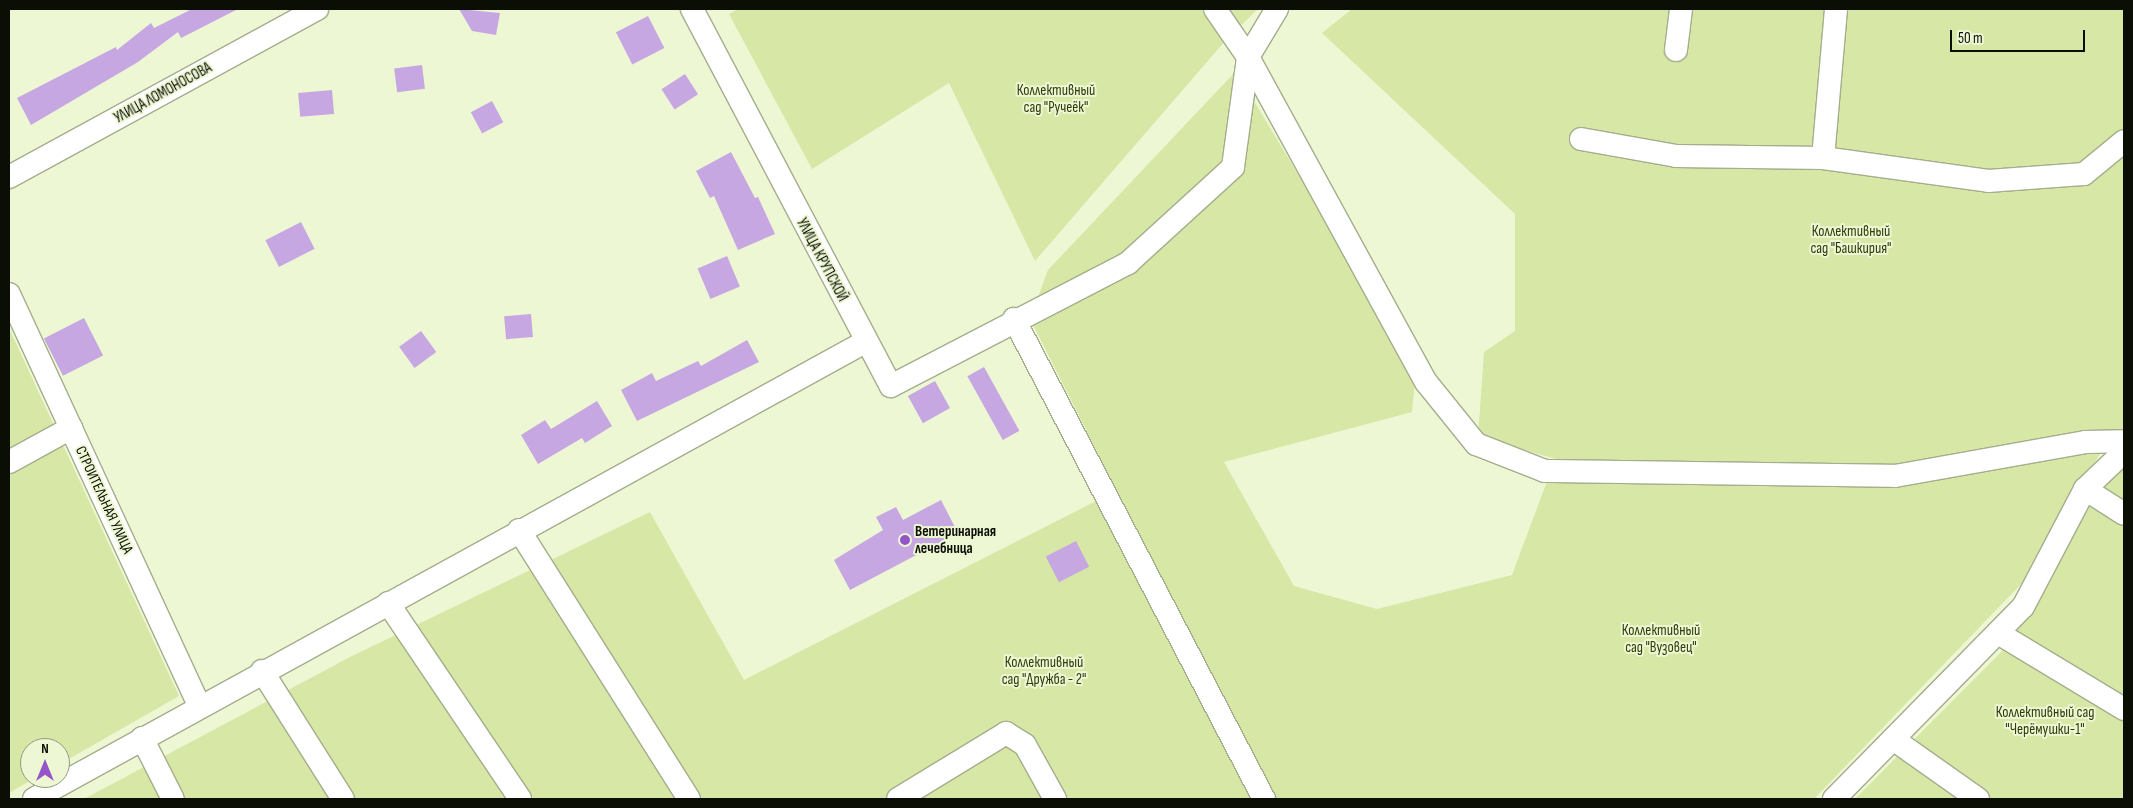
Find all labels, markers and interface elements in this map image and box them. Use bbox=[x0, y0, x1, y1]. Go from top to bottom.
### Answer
scale bar bbox=[1953, 20, 2088, 52]
text: 50 m bbox=[1958, 29, 1983, 48]
street label: УЛИЦА ЛОМОНОСОВА bbox=[111, 59, 215, 127]
park label: Коллективный сад "Ручеёк" bbox=[1017, 81, 1095, 116]
street label: УЛИЦА КРУПСКОЙ bbox=[792, 215, 852, 305]
park label: Коллективный сад "Башкирия" bbox=[1811, 222, 1891, 257]
street label: СТРОИТЕЛЬНАЯ УЛИЦА bbox=[71, 443, 137, 557]
place label: Ветеринарная лечебница bbox=[915, 522, 996, 557]
marker: Ветеринарная лечебница bbox=[899, 534, 911, 546]
park label: Коллективный сад "Вузовец" bbox=[1622, 621, 1700, 656]
park label: Коллективный сад "Дружба - 2" bbox=[1002, 653, 1086, 688]
park label: Коллективный сад "Черёмушки-1" bbox=[1996, 703, 2094, 738]
north arrow bbox=[20, 738, 70, 788]
text: N bbox=[41, 740, 49, 757]

